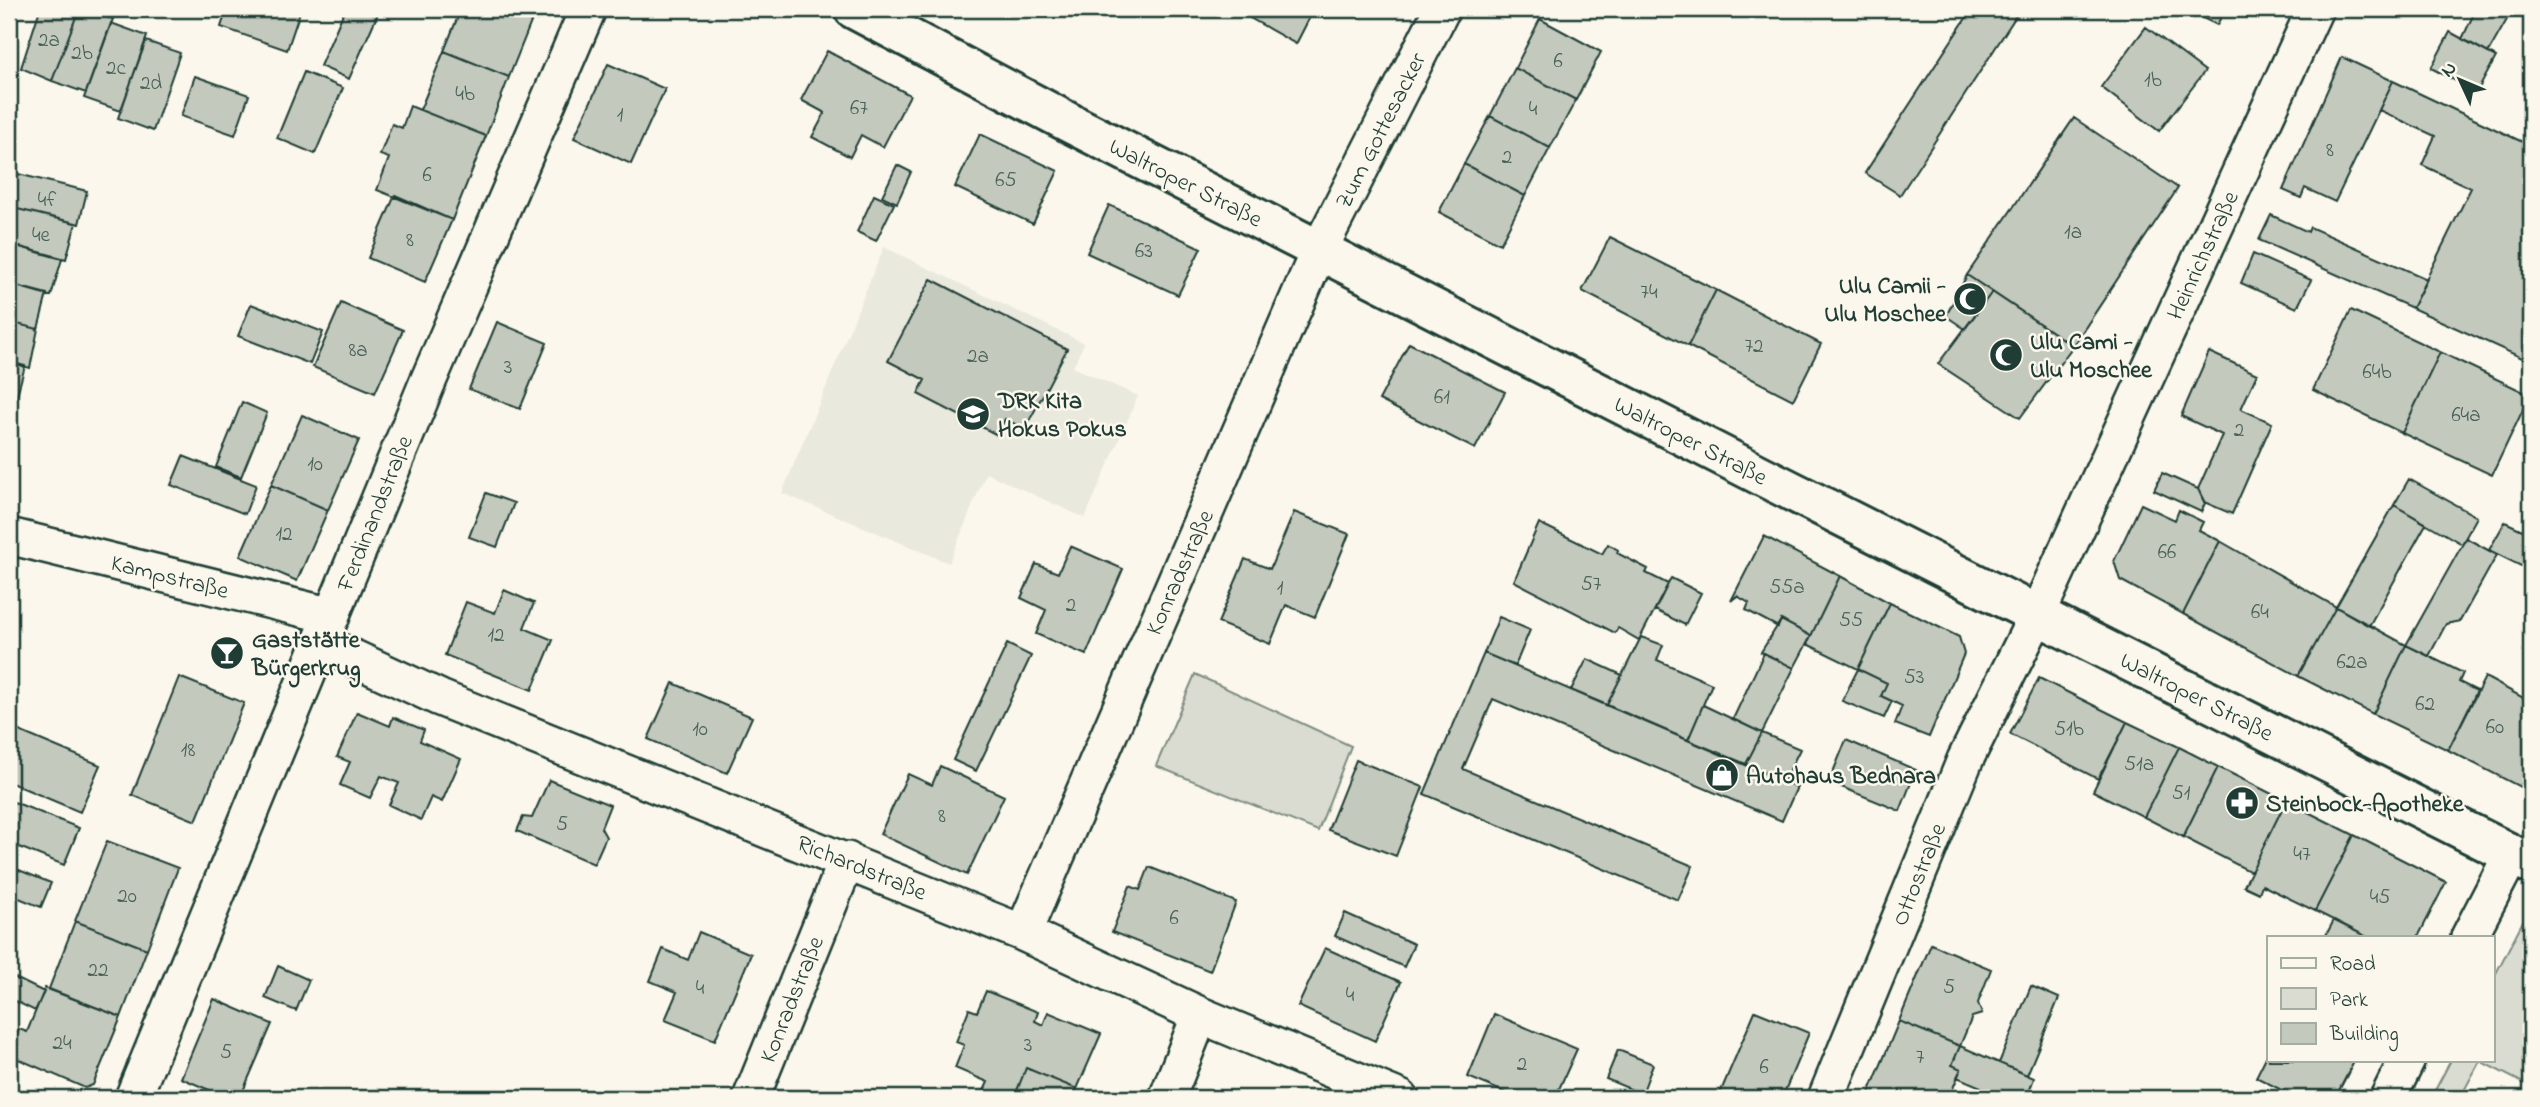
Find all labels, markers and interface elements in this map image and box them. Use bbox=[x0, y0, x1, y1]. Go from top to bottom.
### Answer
house number: 2a bbox=[38, 26, 60, 56]
house number: 2b bbox=[71, 39, 93, 69]
north arrow bbox=[2424, 46, 2494, 116]
street label: Zum Gottesacker bbox=[1328, 47, 1437, 215]
house number: 6 bbox=[1553, 47, 1563, 77]
house number: 2c bbox=[106, 54, 127, 84]
text: N bbox=[2435, 56, 2464, 84]
house number: 1b bbox=[2144, 66, 2162, 96]
house number: 2d bbox=[140, 69, 162, 99]
house number: 4b bbox=[455, 80, 475, 110]
house number: 67 bbox=[850, 94, 868, 124]
house number: 4 bbox=[1529, 95, 1538, 125]
house number: 1 bbox=[617, 101, 624, 131]
street label: Waltroper Straße bbox=[1102, 130, 1268, 238]
house number: 8 bbox=[2326, 136, 2334, 166]
house number: 2 bbox=[1502, 143, 1512, 173]
house number: 6 bbox=[422, 161, 432, 191]
house number: 65 bbox=[995, 166, 1017, 196]
house number: 4f bbox=[38, 186, 56, 216]
street label: Heinrichstraße bbox=[2159, 186, 2250, 326]
house number: 1a bbox=[2064, 218, 2082, 248]
house number: 4e bbox=[32, 221, 51, 251]
house number: 8 bbox=[406, 226, 414, 256]
house number: 63 bbox=[1135, 237, 1153, 267]
place label: Ulu Camii - Ulu Moschee bbox=[1824, 270, 1947, 333]
house number: 74 bbox=[1640, 278, 1658, 308]
mosque icon: Ulu Camii - Ulu Moschee bbox=[1951, 280, 1989, 318]
place label: Ulu Cami - Ulu Moschee bbox=[2030, 326, 2153, 389]
house number: 72 bbox=[1744, 332, 1764, 362]
house number: 8a bbox=[348, 336, 368, 366]
mosque icon: Ulu Cami - Ulu Moschee bbox=[1987, 336, 2025, 374]
house number: 2a bbox=[967, 342, 989, 372]
house number: 3 bbox=[504, 353, 512, 383]
house number: 64b bbox=[2363, 358, 2391, 388]
house number: 61 bbox=[1434, 383, 1450, 413]
place label: DRK Kita Hokus Pokus bbox=[997, 385, 1127, 448]
street label: Waltroper Straße bbox=[1607, 388, 1773, 496]
school or university icon: DRK Kita Hokus Pokus bbox=[954, 395, 992, 433]
house number: 64a bbox=[2451, 401, 2481, 431]
house number: 2 bbox=[2234, 416, 2244, 446]
street label: Ferdinandstraße bbox=[329, 430, 424, 598]
house number: 10 bbox=[307, 450, 323, 480]
street label: Konradstraße bbox=[1138, 505, 1225, 641]
house number: 12 bbox=[275, 520, 293, 550]
house number: 66 bbox=[2158, 538, 2176, 568]
street label: Kampstraße bbox=[107, 547, 232, 610]
house number: 57 bbox=[1581, 570, 1602, 600]
house number: 55a bbox=[1769, 573, 1805, 603]
house number: 1 bbox=[1277, 574, 1284, 604]
house number: 2 bbox=[1066, 591, 1076, 621]
house number: 64 bbox=[2251, 598, 2269, 628]
house number: 55 bbox=[1839, 606, 1863, 636]
house number: 12 bbox=[487, 621, 505, 651]
place label: Gaststätte Bürgerkrug bbox=[251, 624, 361, 688]
bar icon: Gaststätte Bürgerkrug bbox=[208, 634, 246, 672]
street label: Waltroper Straße bbox=[2113, 644, 2279, 752]
house number: 62a bbox=[2336, 648, 2368, 678]
house number: 53 bbox=[1904, 663, 1924, 693]
house number: 62 bbox=[2415, 690, 2435, 720]
house number: 60 bbox=[2486, 713, 2504, 743]
house number: 10 bbox=[692, 715, 708, 745]
house number: 51b bbox=[2054, 715, 2084, 745]
house number: 18 bbox=[181, 736, 195, 766]
house number: 51a bbox=[2124, 750, 2154, 780]
shop icon: Autohaus Bednara bbox=[1703, 756, 1741, 794]
place label: Autohaus Bednara bbox=[1746, 760, 1936, 795]
house number: 51 bbox=[2172, 779, 2191, 809]
pharmacy icon: Steinbock-Apotheke bbox=[2223, 784, 2261, 822]
place label: Steinbock-Apotheke bbox=[2266, 788, 2465, 823]
house number: 8 bbox=[938, 802, 946, 832]
house number: 5 bbox=[556, 810, 568, 840]
street label: Ottostraße bbox=[1884, 818, 1957, 932]
street label: Richardstraße bbox=[791, 827, 932, 911]
house number: 47 bbox=[2293, 840, 2311, 870]
house number: 20 bbox=[117, 882, 137, 912]
house number: 45 bbox=[2370, 883, 2390, 913]
house number: 6 bbox=[1169, 904, 1179, 934]
street label: Konradstraße bbox=[752, 931, 835, 1069]
legend bbox=[2267, 936, 2494, 1062]
text: Road bbox=[2330, 950, 2376, 980]
house number: 22 bbox=[88, 956, 108, 986]
house number: 5 bbox=[1943, 973, 1955, 1003]
house number: 4 bbox=[696, 974, 705, 1004]
house number: 4 bbox=[1346, 981, 1355, 1011]
text: Park bbox=[2330, 986, 2369, 1016]
text: Building bbox=[2329, 1020, 2399, 1052]
house number: 24 bbox=[52, 1029, 72, 1059]
house number: 3 bbox=[1024, 1031, 1032, 1061]
house number: 5 bbox=[220, 1038, 232, 1068]
house number: 7 bbox=[1916, 1043, 1925, 1073]
house number: 2 bbox=[1517, 1050, 1527, 1080]
house number: 6 bbox=[1759, 1053, 1769, 1083]

